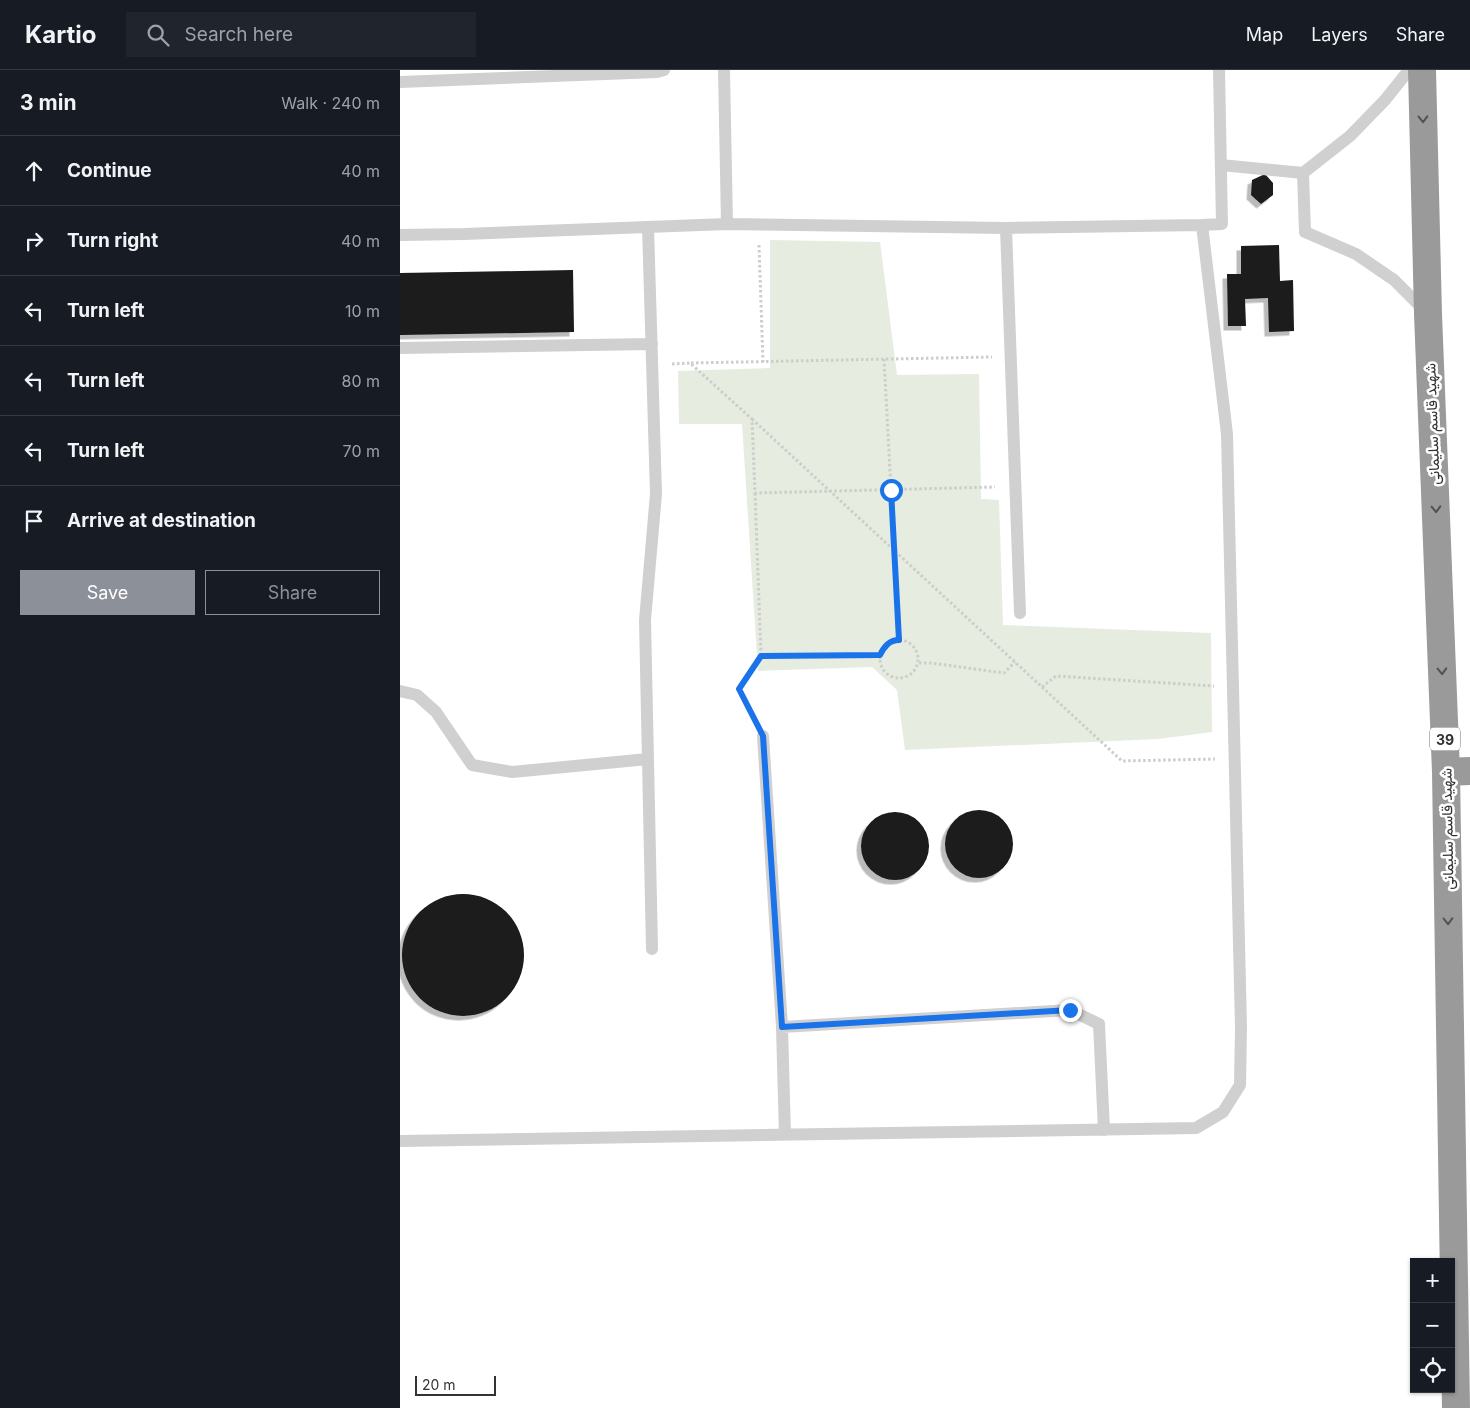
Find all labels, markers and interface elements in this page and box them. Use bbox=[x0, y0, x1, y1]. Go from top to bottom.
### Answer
search box bbox=[126, 12, 476, 57]
text: Kartio bbox=[25, 20, 96, 49]
icon: search bbox=[144, 21, 172, 49]
text: Search here bbox=[184, 23, 293, 46]
text: Map bbox=[1246, 24, 1283, 45]
text: Layers bbox=[1311, 24, 1368, 45]
text: Share bbox=[1396, 24, 1445, 45]
text: 3 min bbox=[20, 90, 76, 115]
text: Walk · 240 m bbox=[281, 93, 380, 113]
one-way arrow bbox=[1418, 115, 1428, 123]
icon: ahead bbox=[20, 157, 48, 185]
text: Continue bbox=[67, 159, 152, 182]
text: 40 m bbox=[341, 161, 380, 181]
icon: right bbox=[20, 227, 48, 255]
text: Turn right bbox=[67, 229, 158, 252]
text: 40 m bbox=[341, 231, 380, 251]
icon: left bbox=[20, 297, 48, 325]
text: Turn left bbox=[67, 299, 145, 322]
text: 10 m bbox=[345, 301, 380, 321]
street label: شهید قاسم سلیمانی bbox=[1420, 363, 1445, 485]
icon: left bbox=[20, 367, 48, 395]
text: Turn left bbox=[67, 369, 145, 392]
text: 80 m bbox=[341, 371, 380, 391]
icon: left bbox=[20, 437, 48, 465]
text: Turn left bbox=[67, 439, 145, 462]
text: 70 m bbox=[343, 441, 380, 461]
route start bbox=[880, 479, 903, 502]
one-way arrow bbox=[1430, 505, 1441, 513]
icon: arrive bbox=[20, 507, 48, 535]
text: Arrive at destination bbox=[67, 509, 256, 532]
button: Save bbox=[20, 570, 195, 615]
button: Share bbox=[205, 570, 380, 615]
one-way arrow bbox=[1437, 667, 1448, 675]
road number: 39 bbox=[1430, 728, 1460, 751]
street label: شهید قاسم سلیمانی bbox=[1436, 768, 1459, 890]
one-way arrow bbox=[1443, 917, 1454, 925]
route end bbox=[1059, 999, 1082, 1022]
map controls bbox=[1410, 1258, 1455, 1393]
button: + bbox=[1410, 1258, 1455, 1303]
button: − bbox=[1410, 1303, 1455, 1348]
button: locate bbox=[1410, 1348, 1455, 1393]
scale bar bbox=[415, 1373, 496, 1396]
text: 20 m bbox=[422, 1376, 456, 1393]

